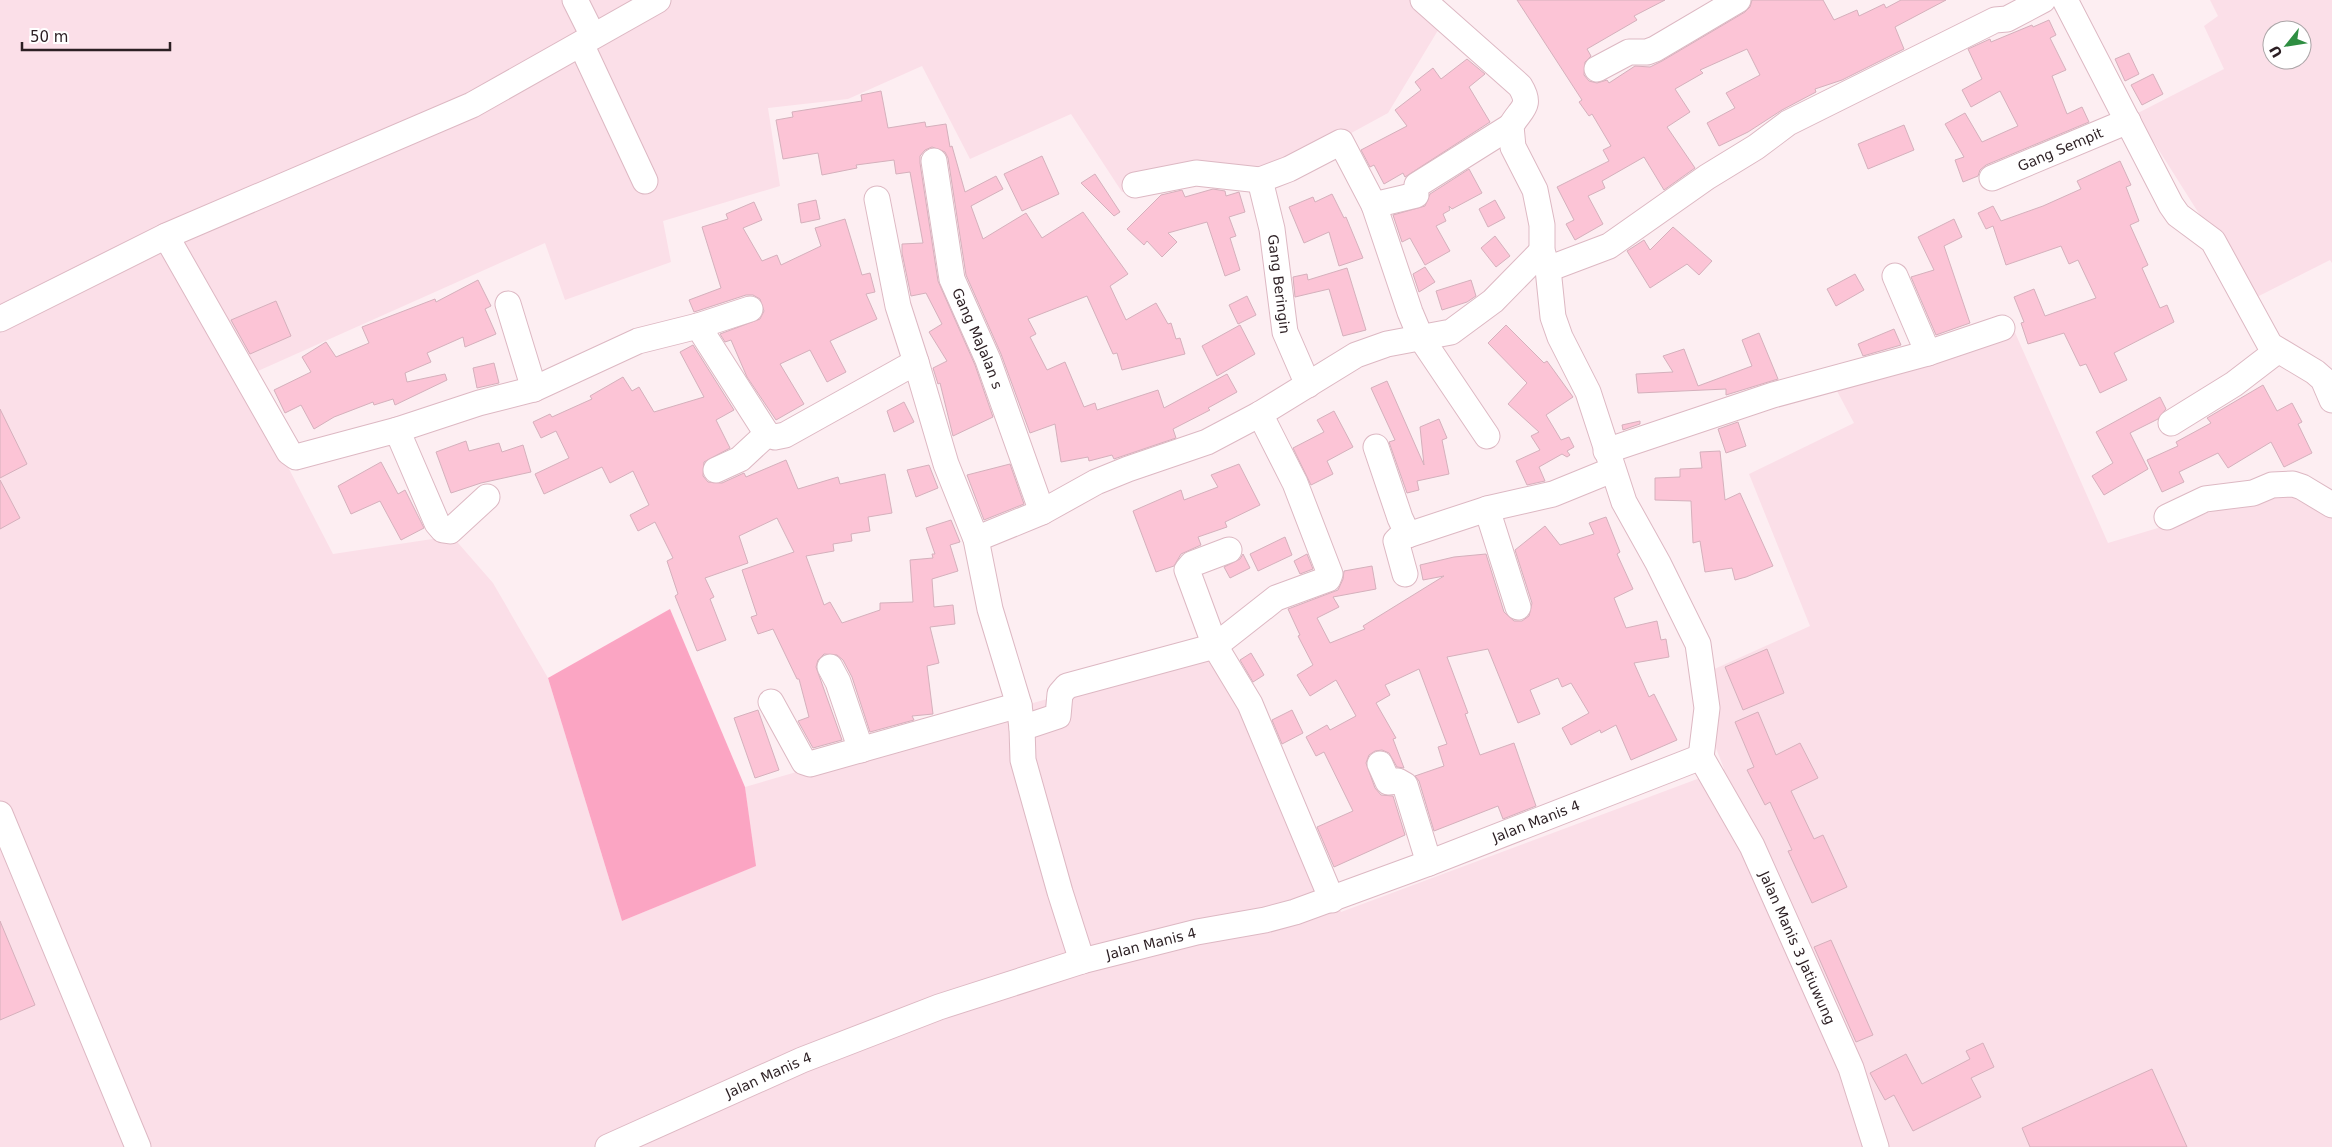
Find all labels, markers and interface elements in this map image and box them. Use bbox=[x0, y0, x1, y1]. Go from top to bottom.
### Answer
scale bar bbox=[22, 20, 170, 52]
north arrow bbox=[2262, 20, 2312, 70]
text: 50 m bbox=[30, 28, 68, 46]
text: U bbox=[2266, 43, 2286, 60]
street label: Gang Sempit bbox=[2015, 124, 2106, 174]
street label: Gang Beringin bbox=[1265, 233, 1293, 335]
street label: Gang MaJalan s bbox=[949, 285, 1006, 391]
street label: Jalan Manis 4 bbox=[1489, 797, 1582, 846]
street label: Jalan Manis 3 Jatiuwung bbox=[1756, 868, 1839, 1027]
street label: Jalan Manis 4 bbox=[1103, 924, 1198, 963]
street label: Jalan Manis 4 bbox=[722, 1049, 814, 1102]

